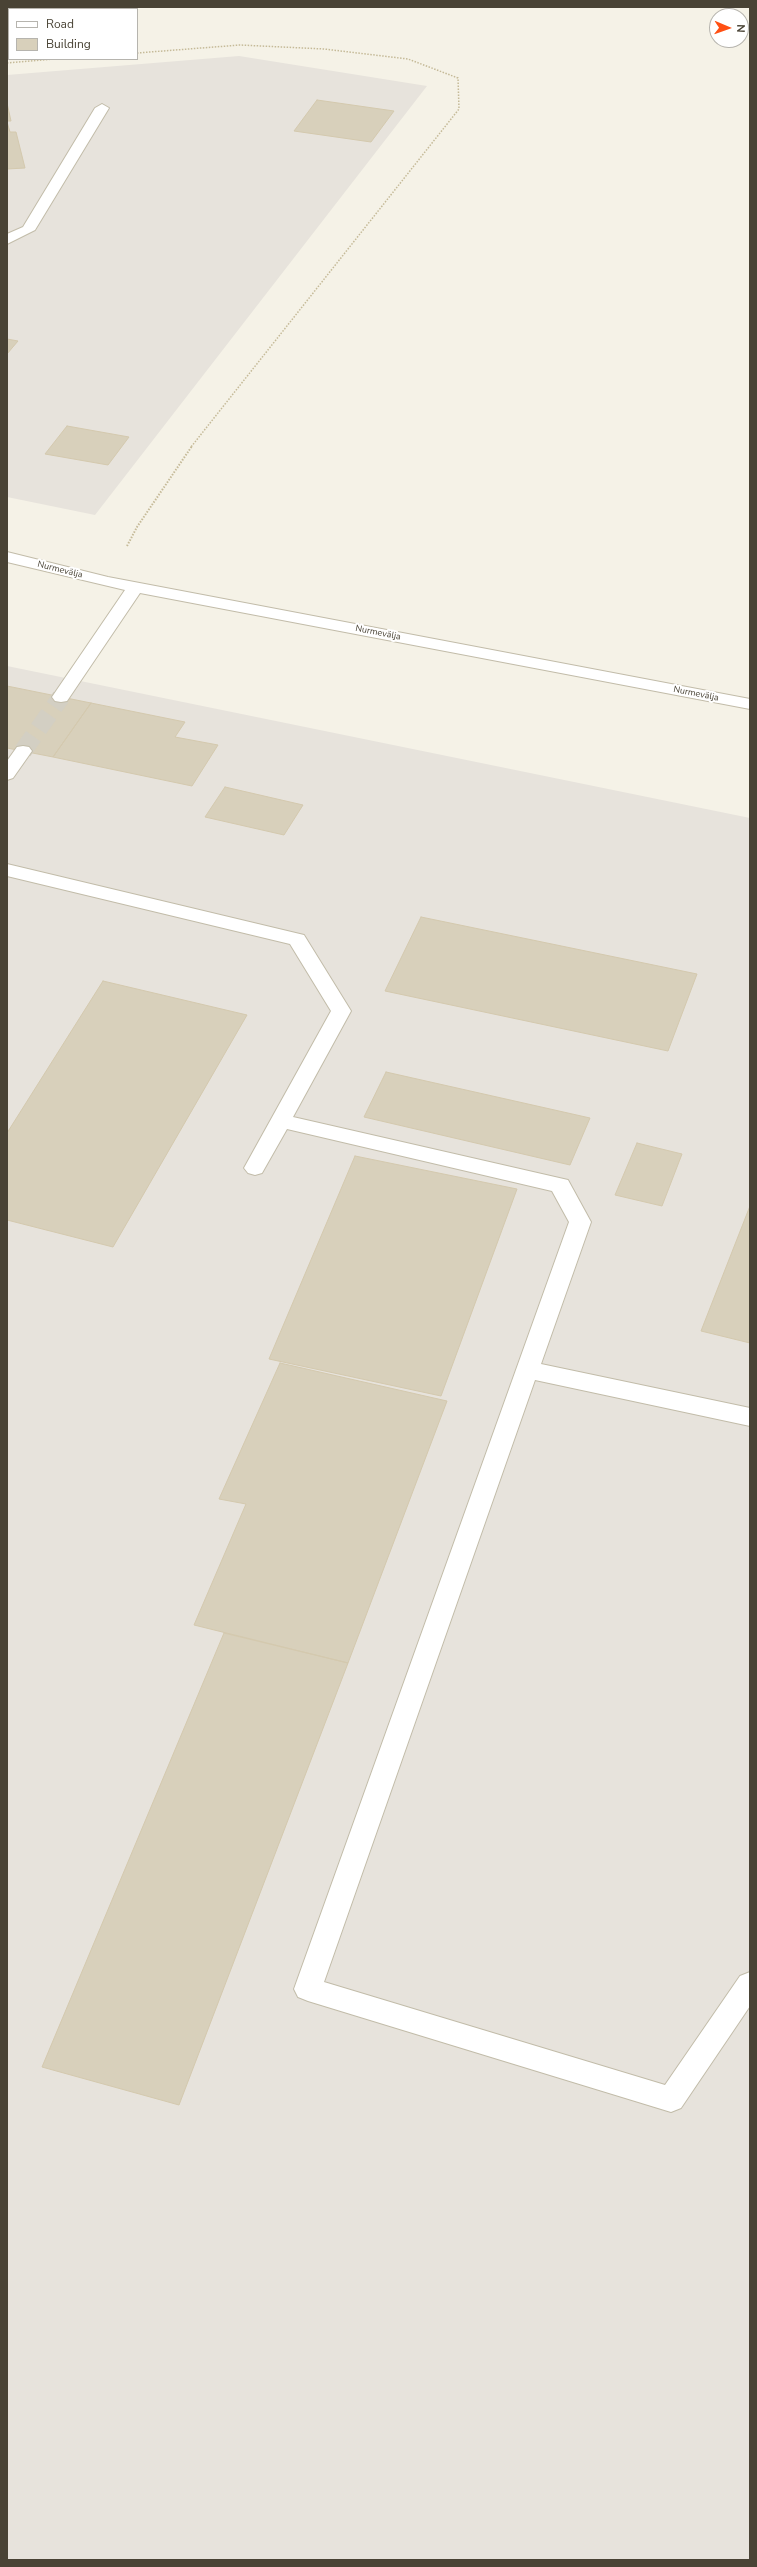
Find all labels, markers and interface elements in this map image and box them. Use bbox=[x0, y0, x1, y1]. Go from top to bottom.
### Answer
legend bbox=[8, 8, 138, 60]
north arrow bbox=[709, 8, 749, 48]
text: Road bbox=[46, 16, 74, 32]
text: N bbox=[733, 24, 748, 33]
text: Building bbox=[46, 36, 91, 52]
street label: Nurmevälja bbox=[36, 559, 84, 581]
street label: Nurmevälja bbox=[354, 623, 402, 643]
street label: Nurmevälja bbox=[672, 684, 720, 704]

